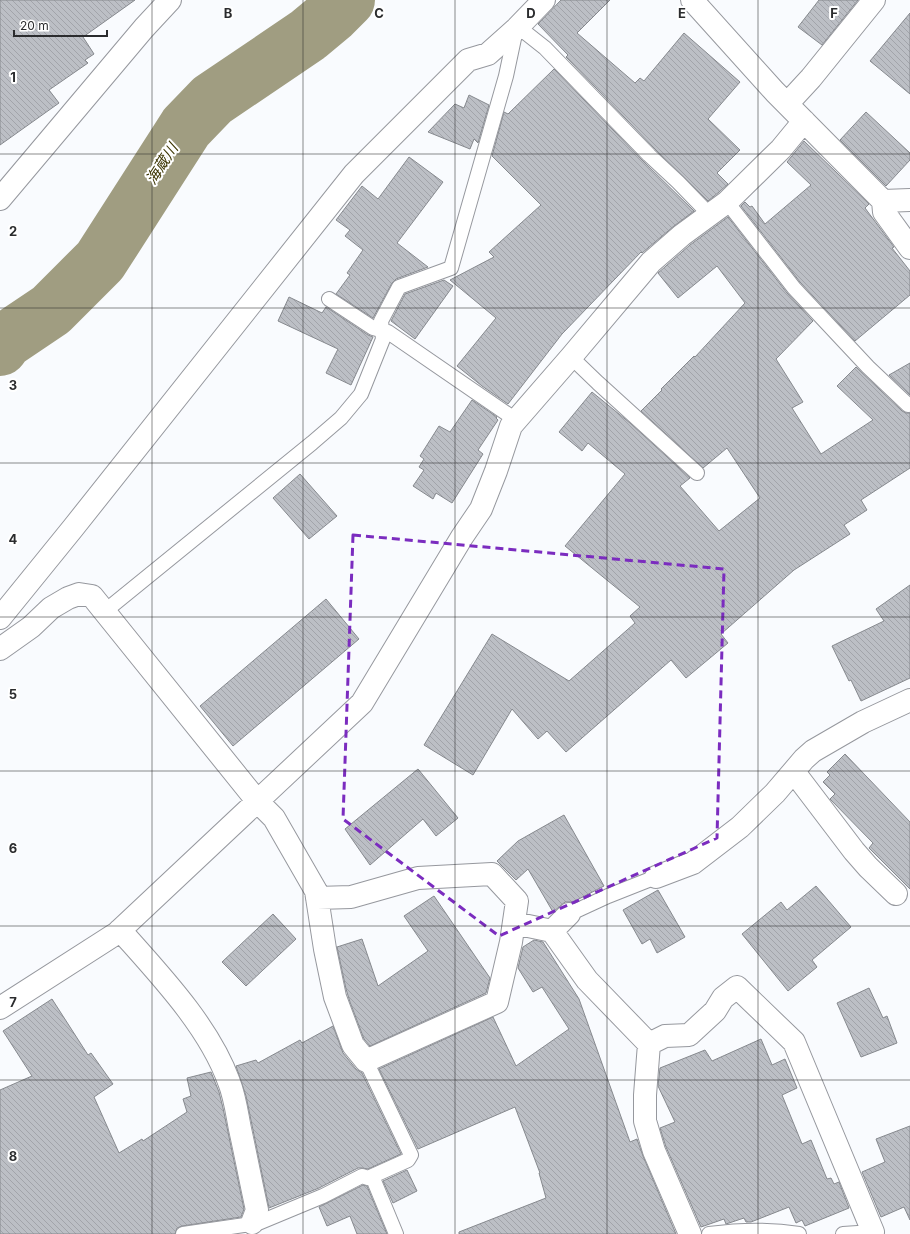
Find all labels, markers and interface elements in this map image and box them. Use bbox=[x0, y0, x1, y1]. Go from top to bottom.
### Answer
text: B bbox=[224, 5, 233, 21]
text: C bbox=[374, 5, 384, 21]
text: D bbox=[526, 5, 536, 21]
text: E bbox=[678, 5, 686, 21]
text: F bbox=[830, 5, 838, 21]
scale bar bbox=[14, 12, 107, 38]
text: 20 m bbox=[20, 18, 49, 33]
text: 1 bbox=[10, 69, 16, 85]
water label: 海蔵川 bbox=[141, 138, 183, 188]
text: 2 bbox=[9, 223, 17, 239]
text: 3 bbox=[9, 377, 17, 393]
text: 4 bbox=[9, 531, 18, 547]
text: 5 bbox=[9, 686, 17, 702]
text: 6 bbox=[9, 840, 17, 856]
text: 7 bbox=[9, 994, 17, 1010]
text: 8 bbox=[9, 1148, 17, 1164]

